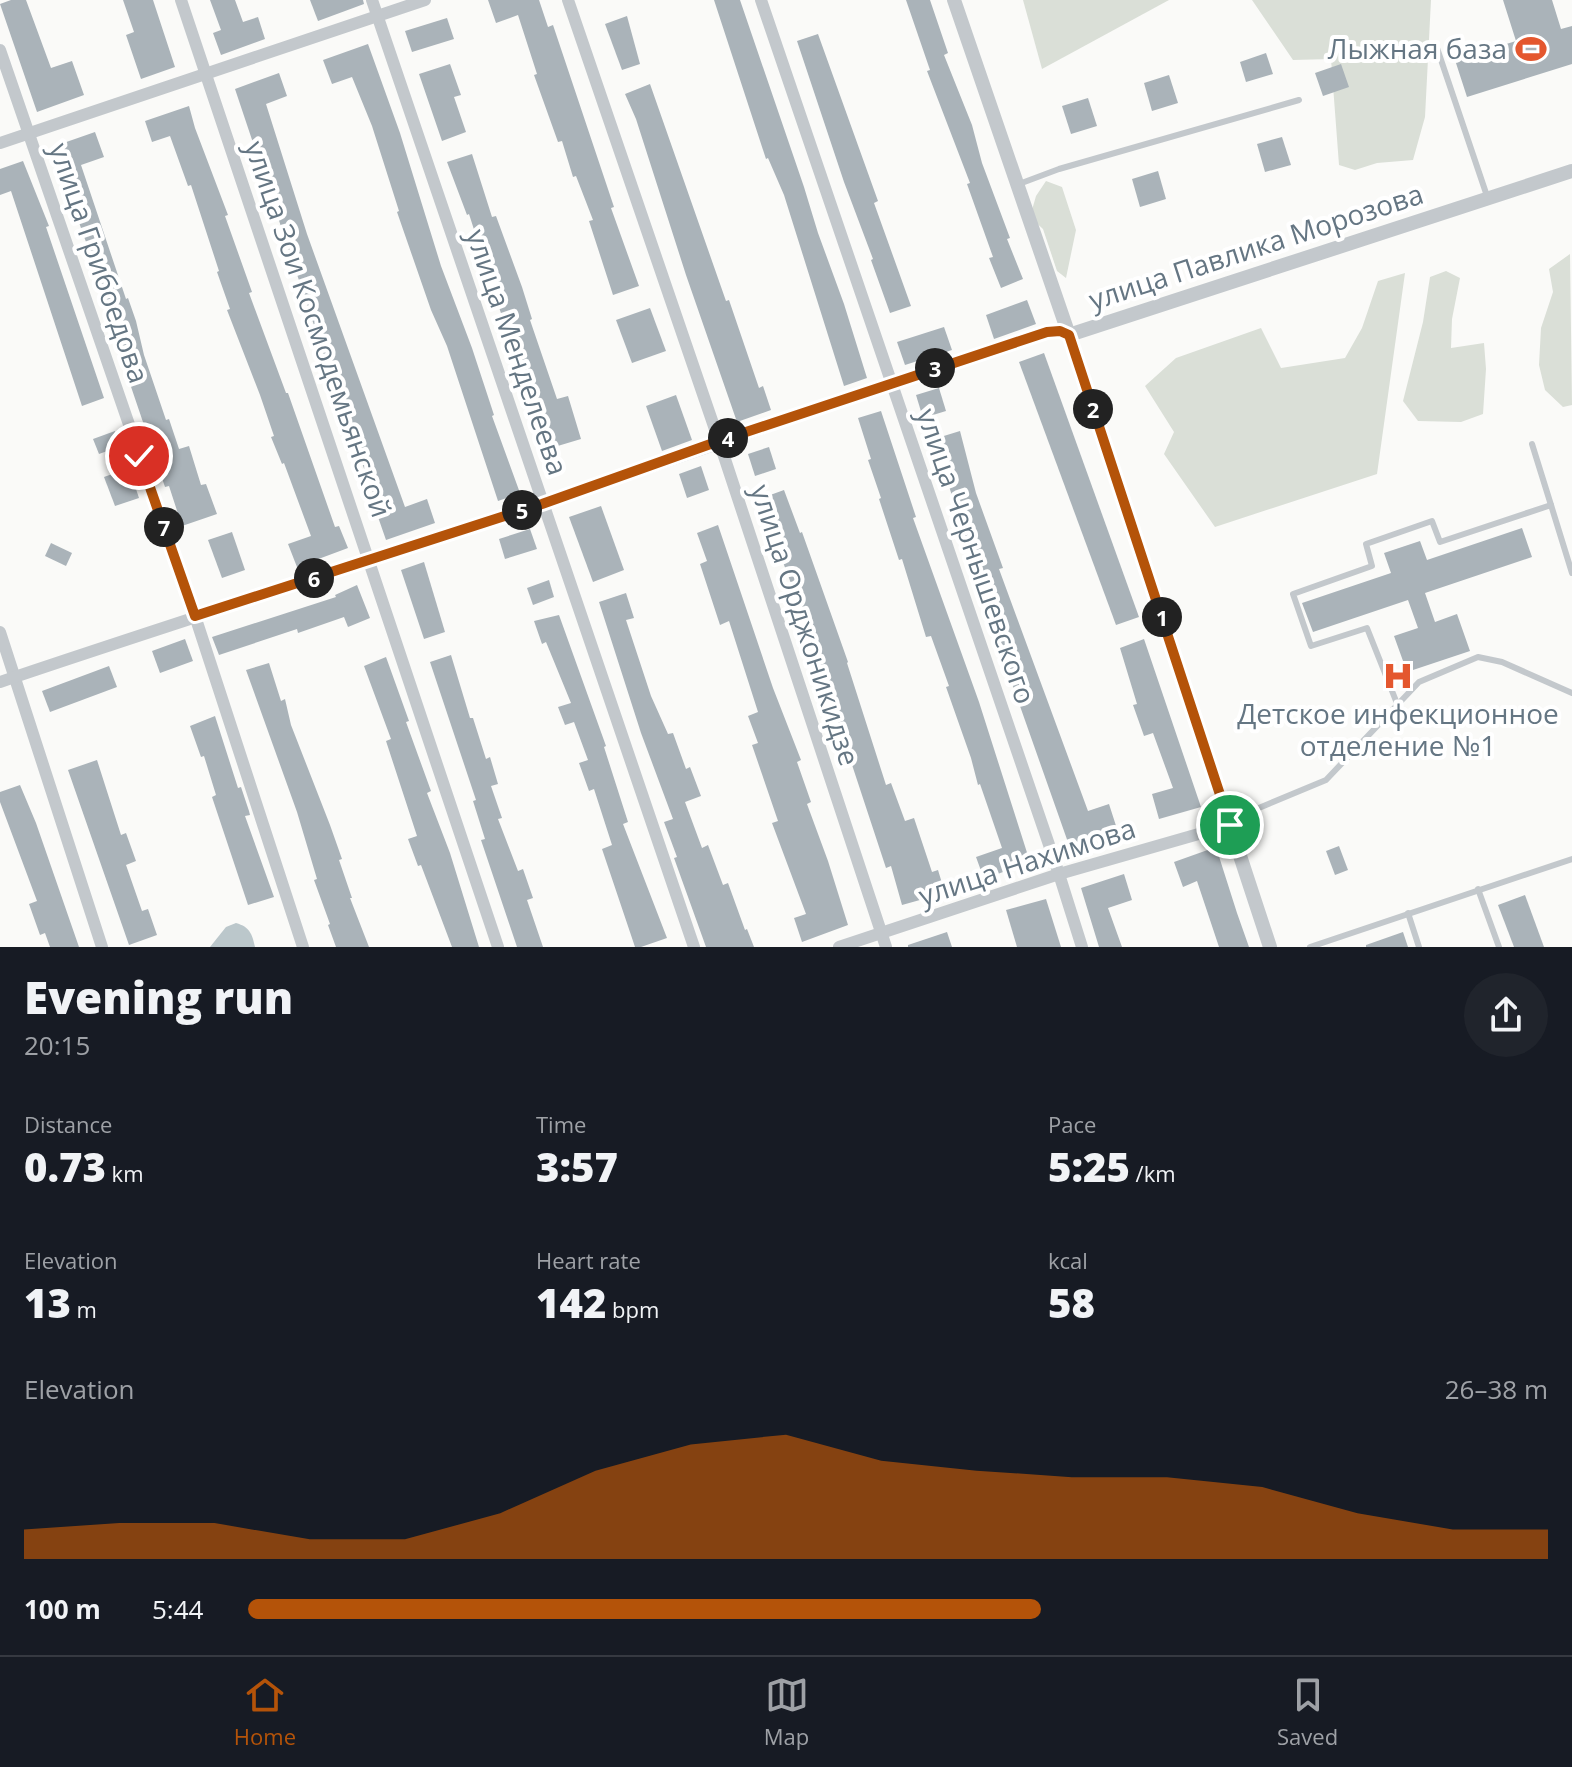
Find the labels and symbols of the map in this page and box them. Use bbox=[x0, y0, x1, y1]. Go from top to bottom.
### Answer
place label: Лыжная база bbox=[1328, 29, 1507, 67]
sports icon: Лыжная база bbox=[1514, 32, 1548, 66]
street label: улица Зои Космодемьянской bbox=[237, 135, 401, 522]
street label: улица Грибоедова bbox=[41, 138, 159, 388]
street label: улица Павлика Морозова bbox=[1084, 174, 1428, 318]
street label: улица Менделеева bbox=[458, 224, 578, 480]
pin: 3 bbox=[915, 348, 955, 388]
pin: 2 bbox=[1073, 389, 1113, 429]
street label: улица Чернышевского bbox=[909, 403, 1045, 708]
pin: 4 bbox=[708, 418, 748, 458]
pin bbox=[105, 422, 173, 490]
street label: улица Орджоникидзе bbox=[742, 479, 869, 770]
pin: 5 bbox=[502, 490, 542, 530]
pin: 7 bbox=[144, 507, 184, 547]
pin: 6 bbox=[294, 558, 334, 598]
pin: 1 bbox=[1142, 597, 1182, 637]
hospital icon: Детское инфекционное отделение №1 bbox=[1381, 659, 1415, 693]
place label: Детское инфекционное отделение №1 bbox=[1237, 694, 1559, 764]
pin bbox=[1196, 791, 1264, 859]
street label: улица Нахимова bbox=[913, 808, 1140, 914]

